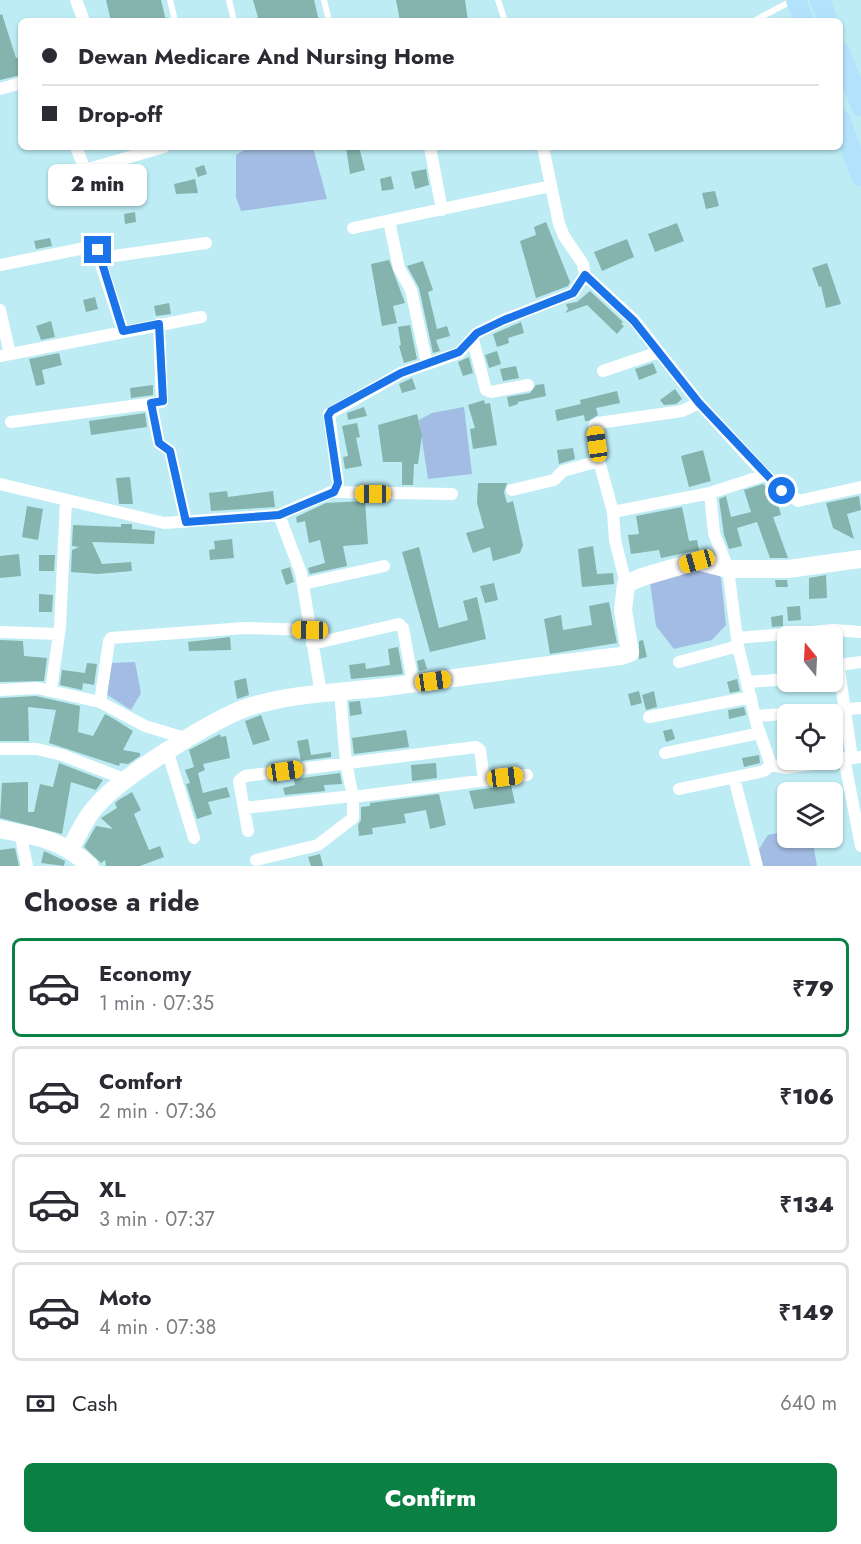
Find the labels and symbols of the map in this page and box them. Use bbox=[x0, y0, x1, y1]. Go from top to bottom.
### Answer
callout: 2 min bbox=[48, 163, 148, 205]
route end bbox=[84, 236, 111, 263]
car bbox=[586, 425, 608, 463]
route start bbox=[768, 477, 795, 504]
car bbox=[355, 485, 391, 503]
car bbox=[677, 547, 717, 575]
car bbox=[292, 621, 328, 639]
north arrow bbox=[777, 626, 843, 692]
car bbox=[414, 670, 452, 692]
car bbox=[266, 760, 304, 782]
car bbox=[486, 766, 524, 788]

